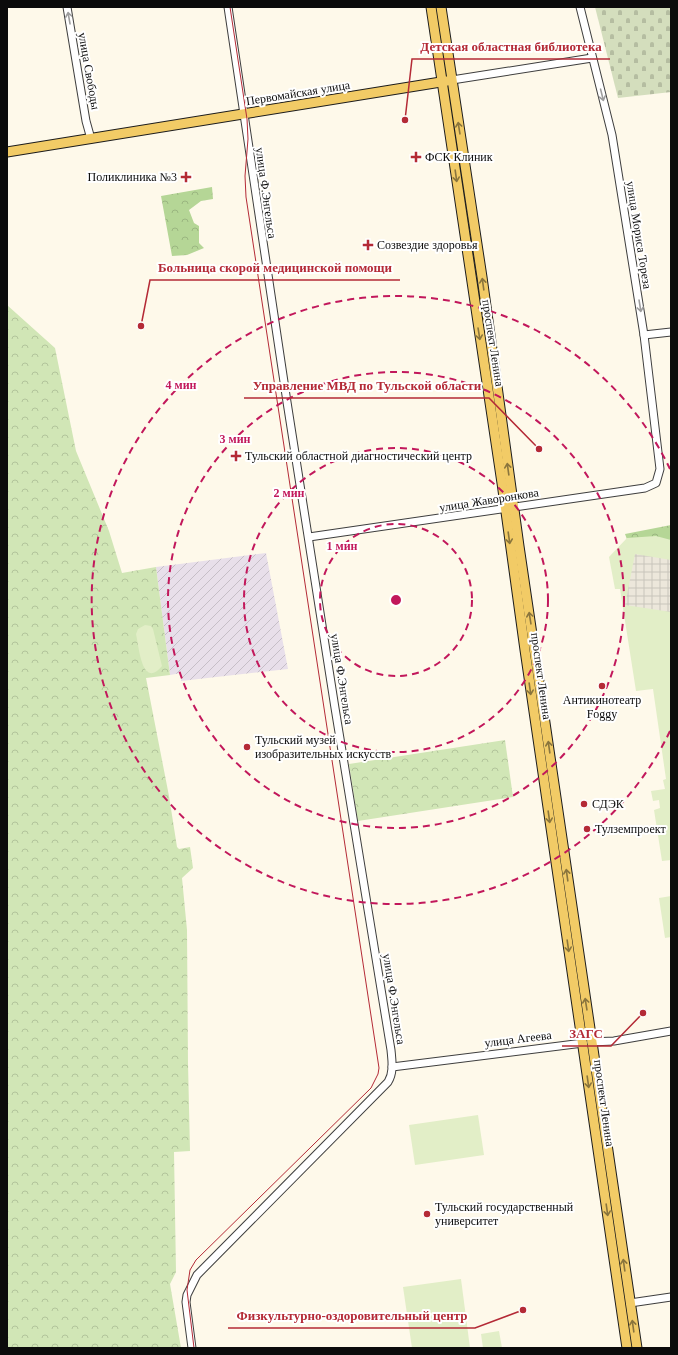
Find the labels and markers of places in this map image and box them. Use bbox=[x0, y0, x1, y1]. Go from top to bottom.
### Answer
callout: Детская областная библиотека bbox=[412, 34, 610, 59]
place label: ФСК Клиник bbox=[425, 150, 493, 164]
marker: ФСК Клиник bbox=[410, 151, 422, 163]
place label: Поликлиника №3 bbox=[88, 170, 177, 184]
marker: Поликлиника №3 bbox=[180, 171, 192, 183]
place label: Созвездие здоровья bbox=[377, 238, 478, 252]
marker: Созвездие здоровья bbox=[362, 239, 374, 251]
callout: Больница скорой медицинской помощи bbox=[150, 255, 400, 280]
callout: Управление МВД по Тульской области bbox=[244, 373, 489, 398]
place label: Тульский областной диагностический центр bbox=[245, 449, 472, 463]
marker: Тульский областной диагностический центр bbox=[230, 450, 242, 462]
centre of rings bbox=[389, 593, 403, 607]
marker: Антикинотеатр Foggy bbox=[597, 681, 607, 691]
place label: Антикинотеатр Foggy bbox=[563, 693, 641, 721]
place label: Тульский музей изобразительных искусств bbox=[255, 733, 392, 761]
marker: Тульский музей изобразительных искусств bbox=[242, 742, 252, 752]
place label: СДЭК bbox=[592, 797, 625, 811]
marker: СДЭК bbox=[579, 799, 589, 809]
place label: Тулземпроект bbox=[595, 822, 666, 836]
marker: Тулземпроект bbox=[582, 824, 592, 834]
callout: ЗАГС bbox=[562, 1021, 611, 1046]
place label: Тульский государственный университет bbox=[435, 1200, 574, 1228]
marker: Тульский государственный университет bbox=[422, 1209, 432, 1219]
callout: Физкультурно-оздоровительный центр bbox=[228, 1303, 475, 1328]

